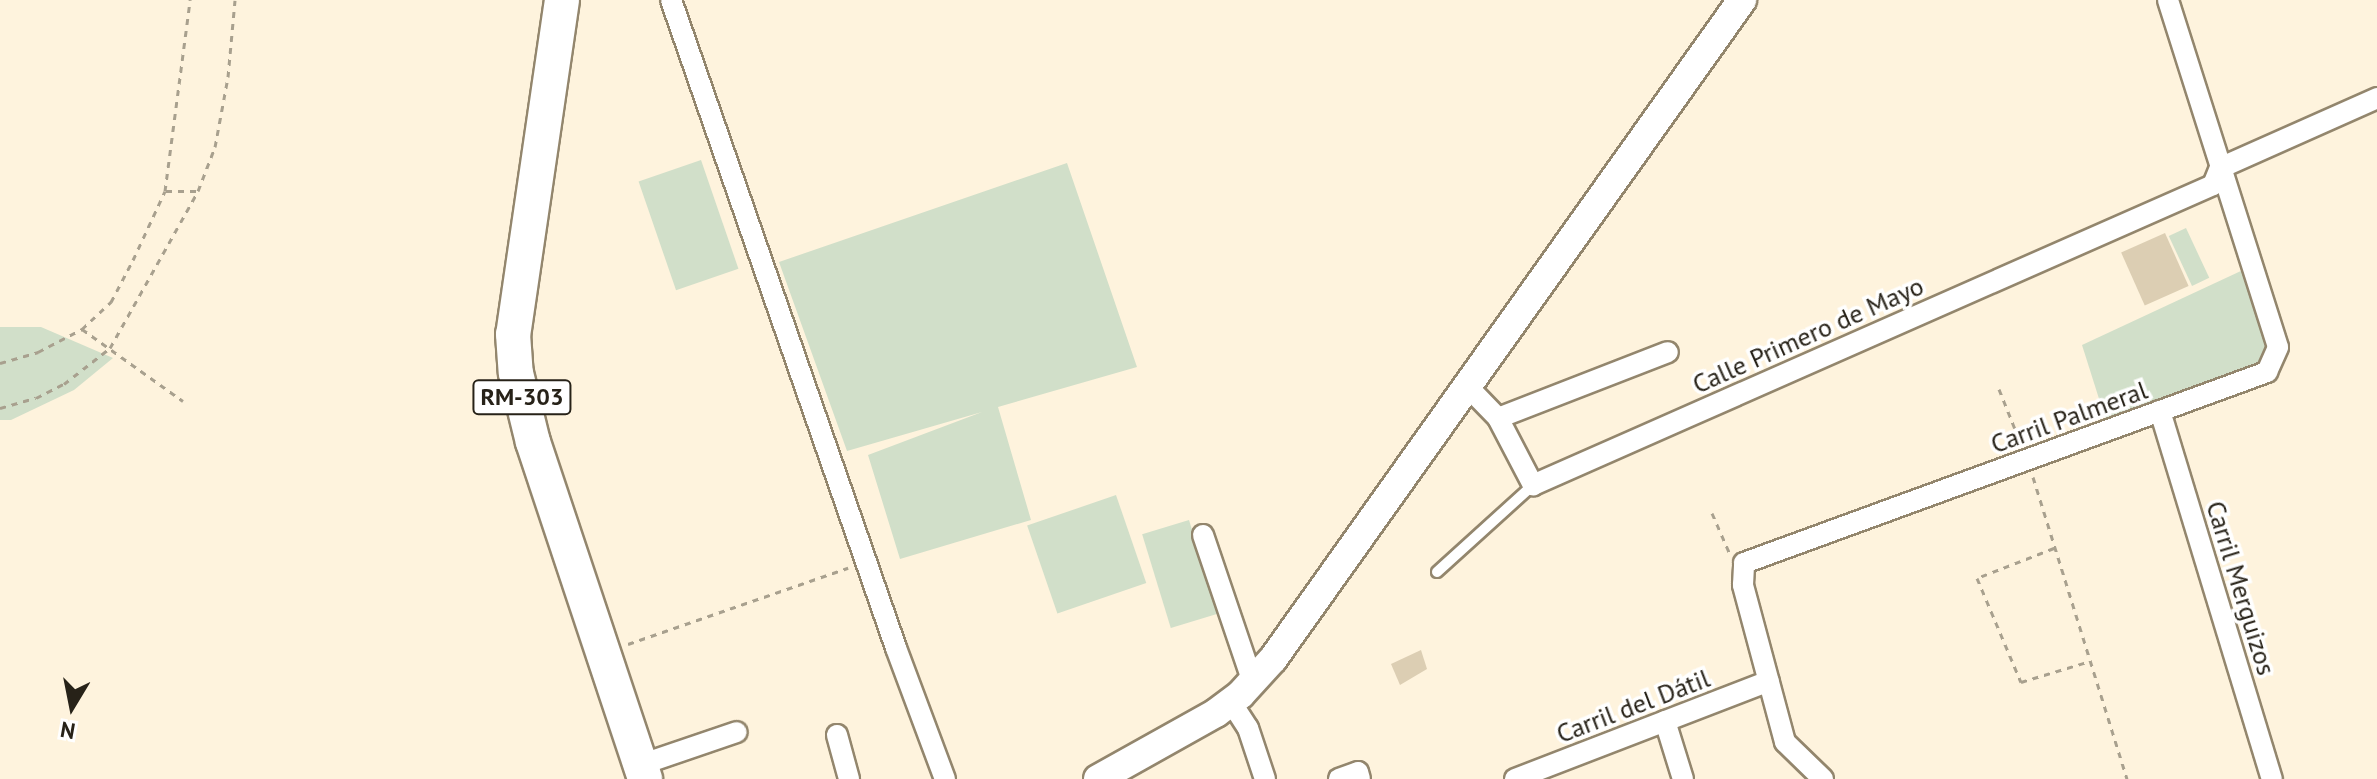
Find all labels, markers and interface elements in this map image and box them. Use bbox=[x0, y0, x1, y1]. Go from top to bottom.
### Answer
street label: Calle Primero de Mayo bbox=[1688, 270, 1928, 400]
street label: Carril Palmeral bbox=[1986, 374, 2152, 460]
road number: RM-303 bbox=[472, 377, 572, 417]
street label: Carril Merguizos bbox=[2200, 497, 2282, 679]
street label: Carril del Dátil bbox=[1552, 663, 1714, 749]
north arrow bbox=[32, 667, 112, 747]
text: N bbox=[58, 716, 77, 746]

